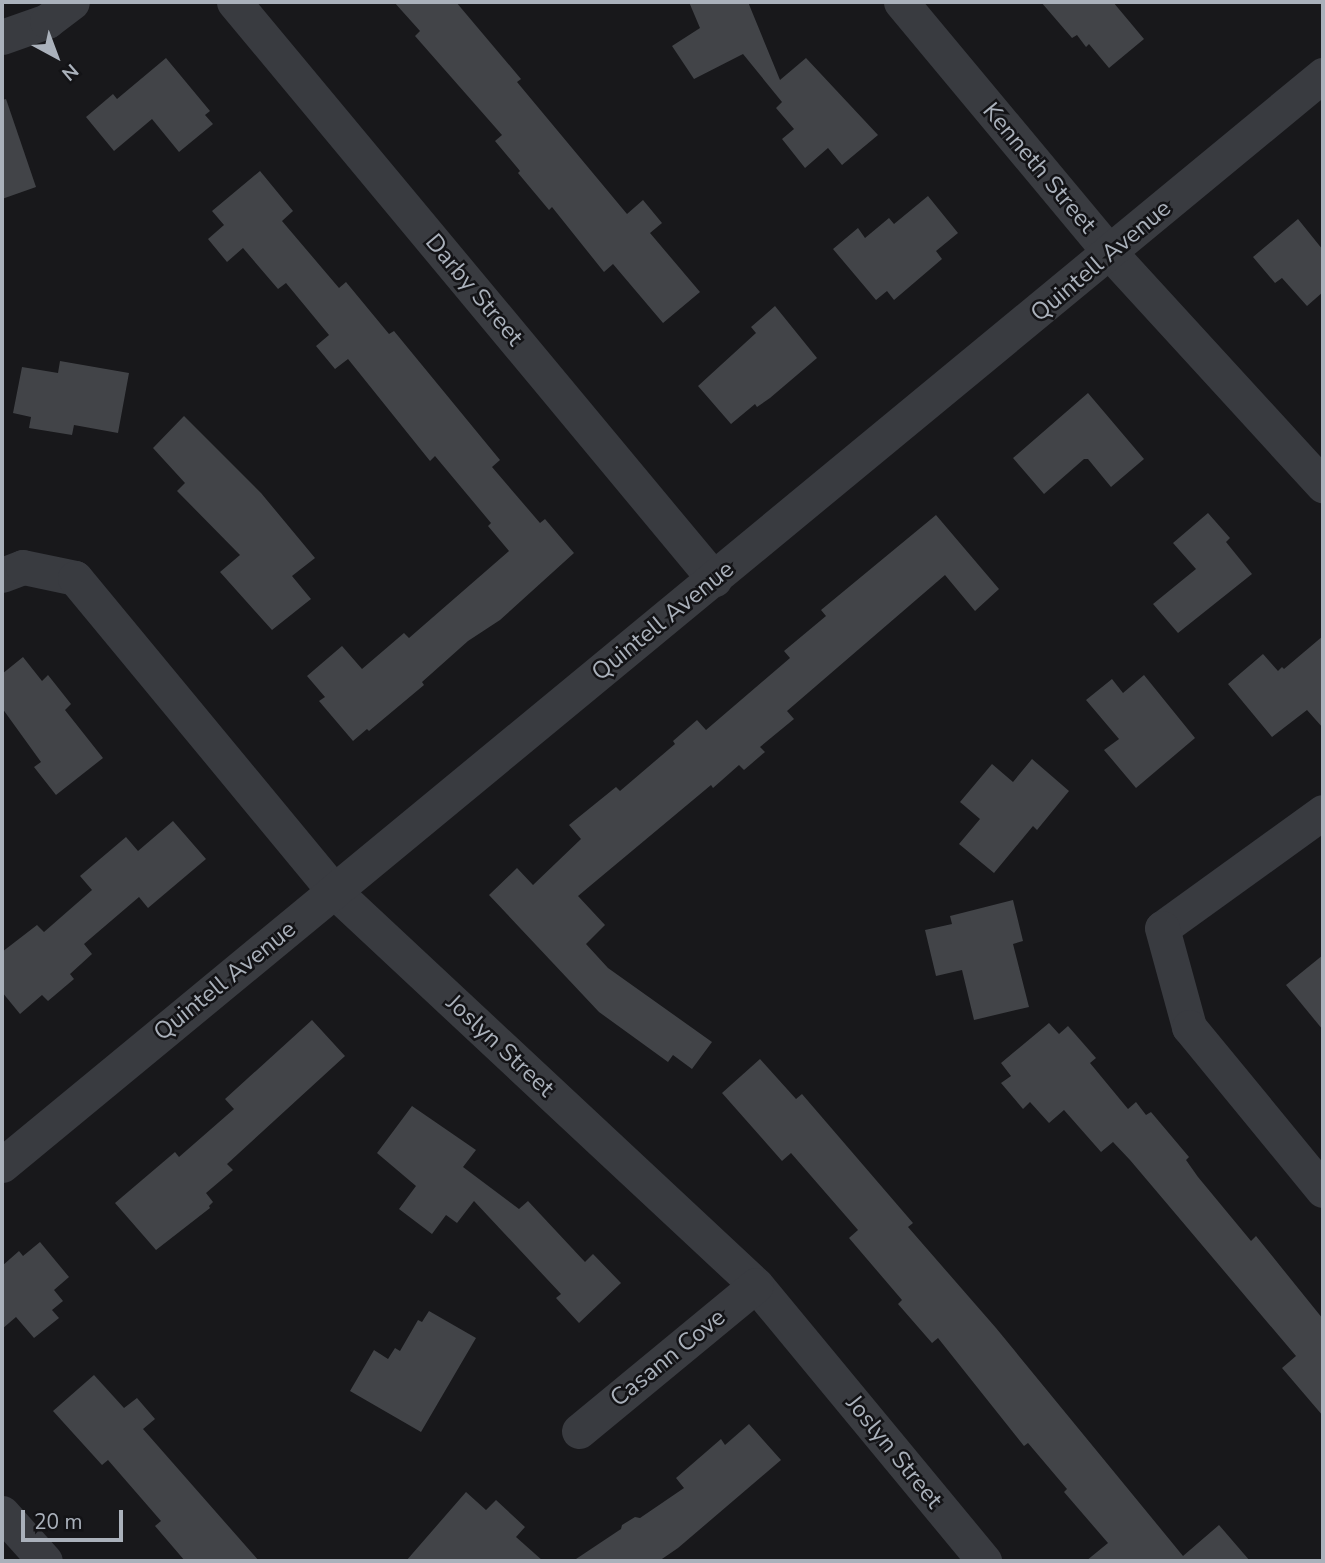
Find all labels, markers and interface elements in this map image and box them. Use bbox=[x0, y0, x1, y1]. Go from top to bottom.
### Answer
north arrow bbox=[21, 21, 91, 91]
text: N bbox=[56, 57, 84, 86]
street label: Kenneth Street bbox=[976, 97, 1102, 239]
street label: Quintell Avenue bbox=[1025, 194, 1177, 328]
street label: Darby Street bbox=[419, 228, 529, 352]
street label: Quintell Avenue bbox=[586, 555, 740, 687]
street label: Quintell Avenue bbox=[148, 915, 302, 1047]
street label: Joslyn Street bbox=[440, 989, 560, 1103]
street label: Casann Cove bbox=[605, 1303, 731, 1413]
street label: Joslyn Street bbox=[840, 1390, 948, 1514]
scale bar bbox=[24, 1496, 126, 1540]
text: 20 m bbox=[34, 1508, 83, 1536]

